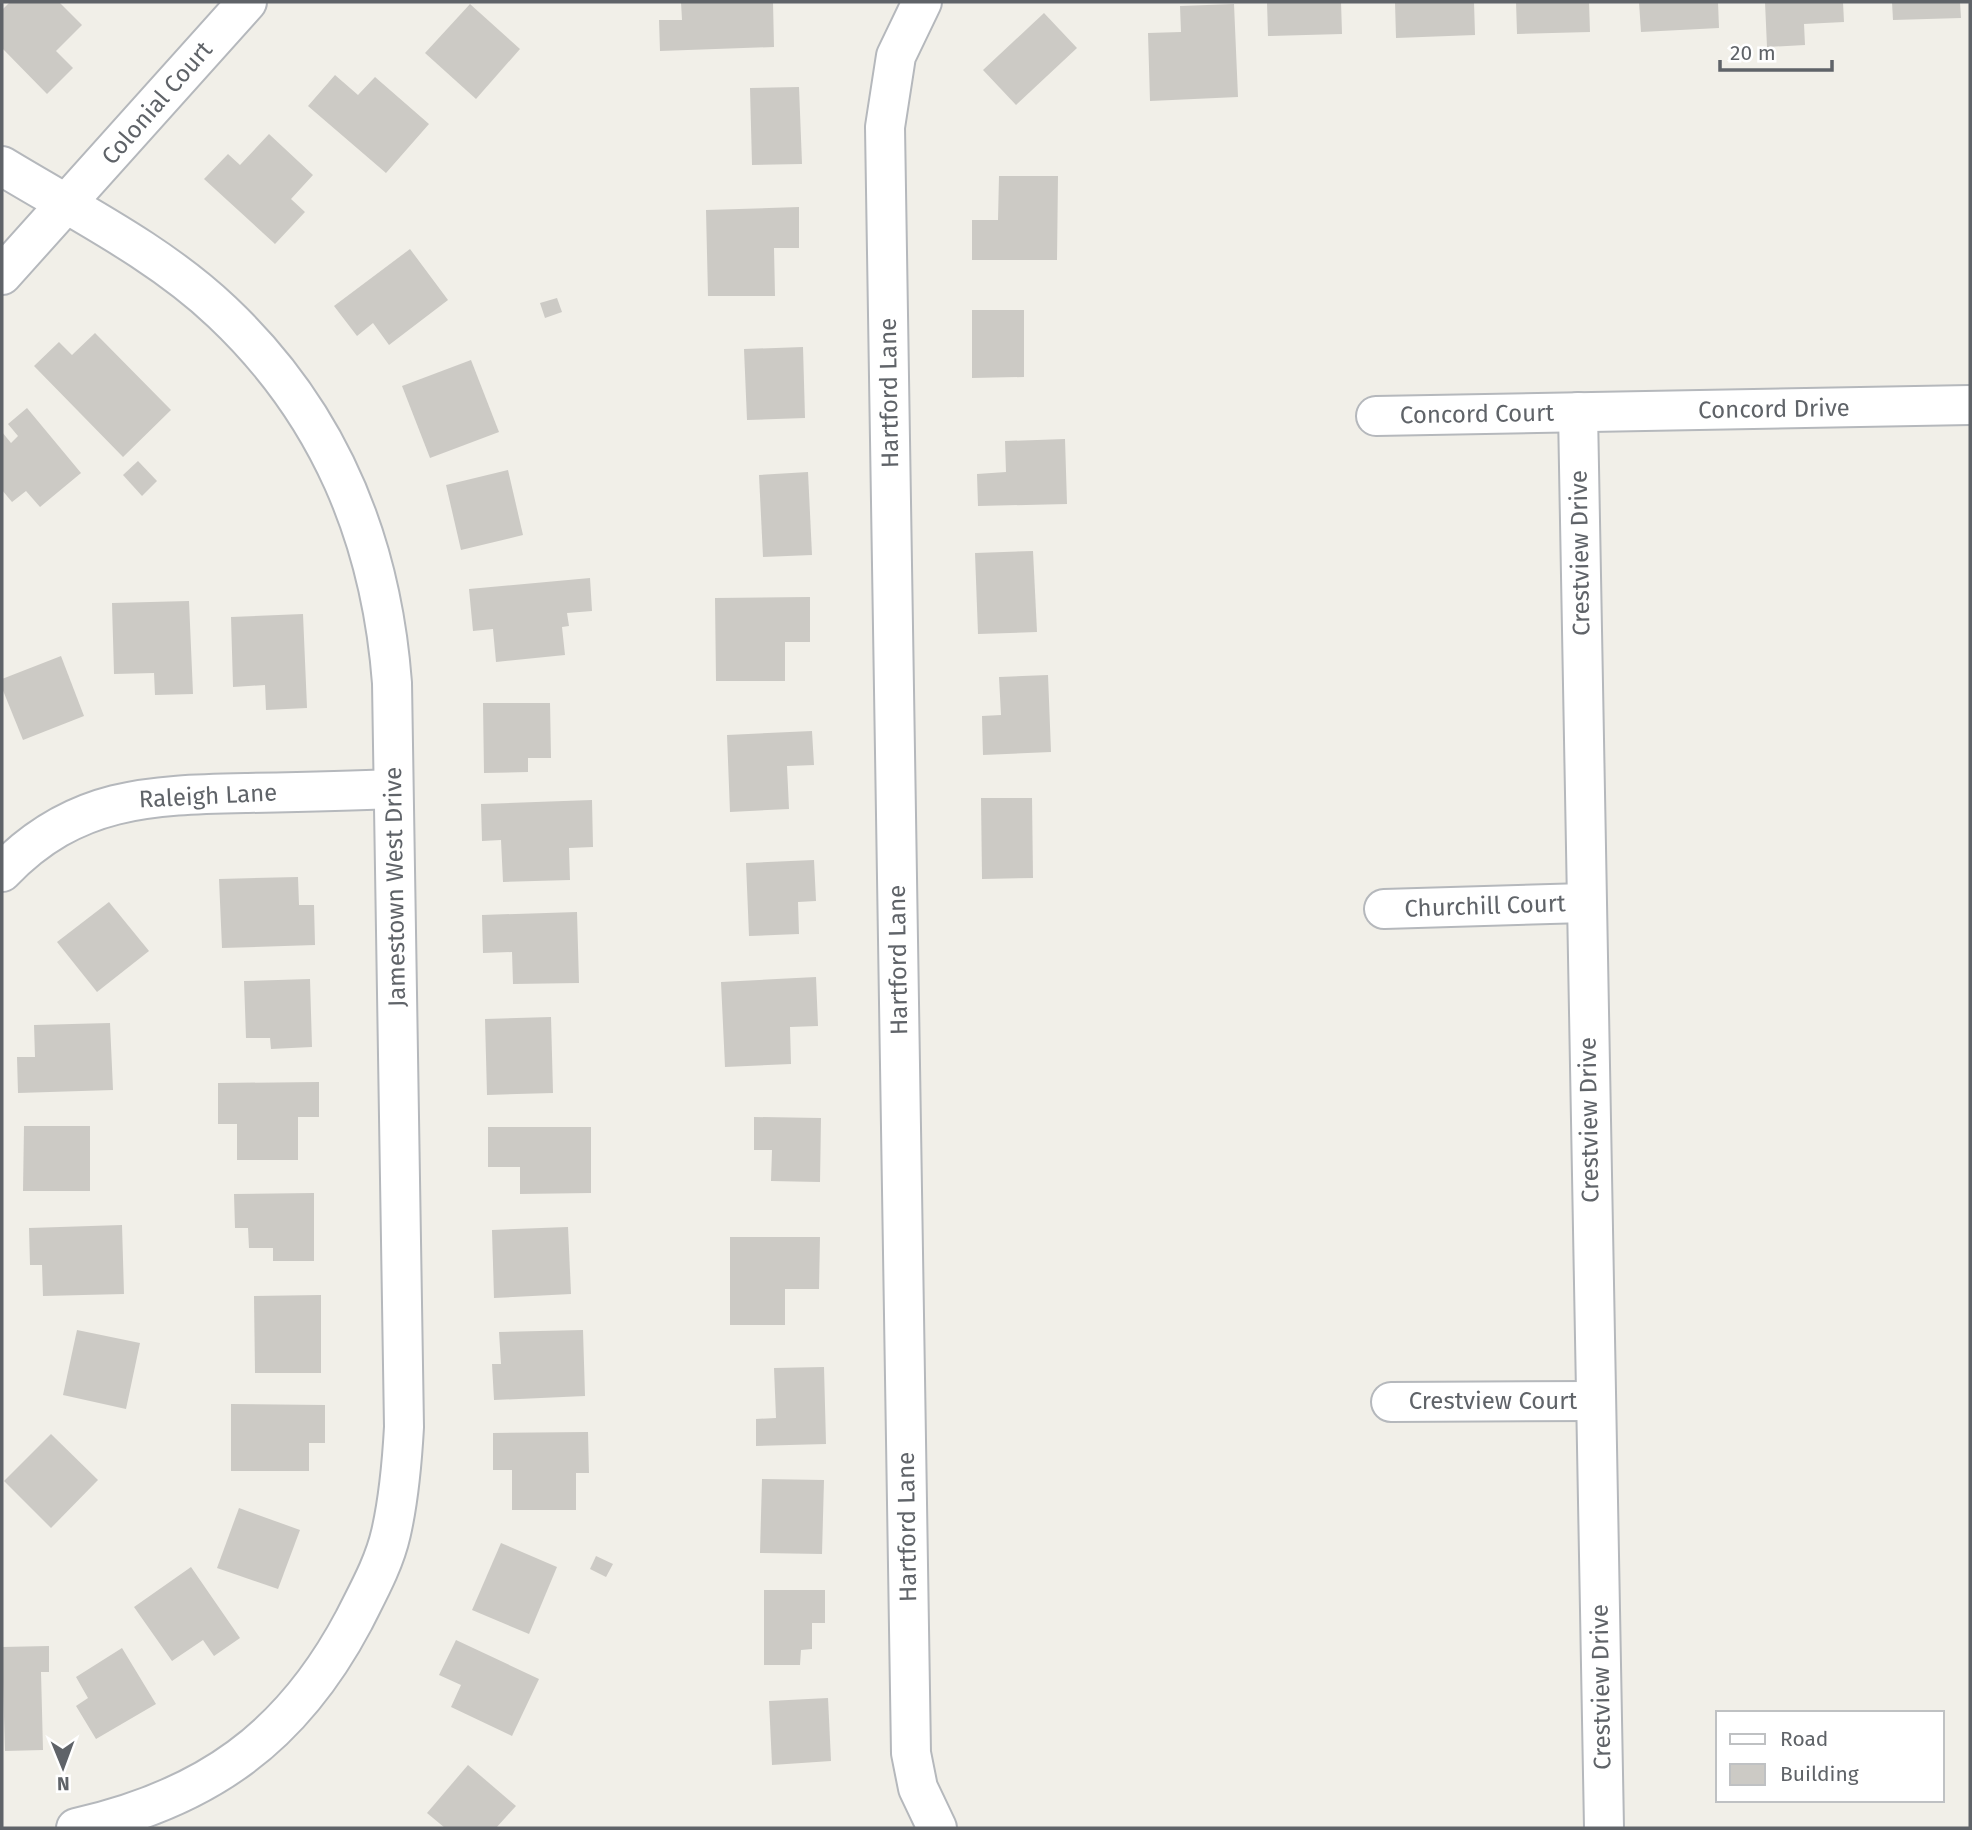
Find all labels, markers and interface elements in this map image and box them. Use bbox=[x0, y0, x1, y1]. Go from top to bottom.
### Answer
scale bar bbox=[1720, 28, 1832, 72]
street label: Colonial Court bbox=[96, 36, 218, 170]
text: 20 m bbox=[1730, 40, 1776, 66]
street label: Hartford Lane bbox=[874, 318, 904, 468]
street label: Concord Drive bbox=[1698, 394, 1850, 424]
street label: Concord Court bbox=[1400, 399, 1555, 429]
street label: Crestview Drive bbox=[1565, 470, 1595, 636]
street label: Jamestown West Drive bbox=[379, 767, 411, 1007]
street label: Raleigh Lane bbox=[138, 778, 278, 814]
street label: Hartford Lane bbox=[883, 885, 913, 1035]
street label: Churchill Court bbox=[1404, 889, 1566, 923]
street label: Crestview Drive bbox=[1574, 1037, 1604, 1203]
street label: Crestview Court bbox=[1409, 1387, 1578, 1415]
street label: Hartford Lane bbox=[892, 1452, 922, 1602]
street label: Crestview Drive bbox=[1586, 1604, 1616, 1770]
legend bbox=[1716, 1711, 1944, 1802]
text: Road bbox=[1780, 1726, 1828, 1752]
north arrow bbox=[28, 1732, 98, 1802]
text: Building bbox=[1780, 1761, 1859, 1787]
text: N bbox=[57, 1772, 70, 1795]

